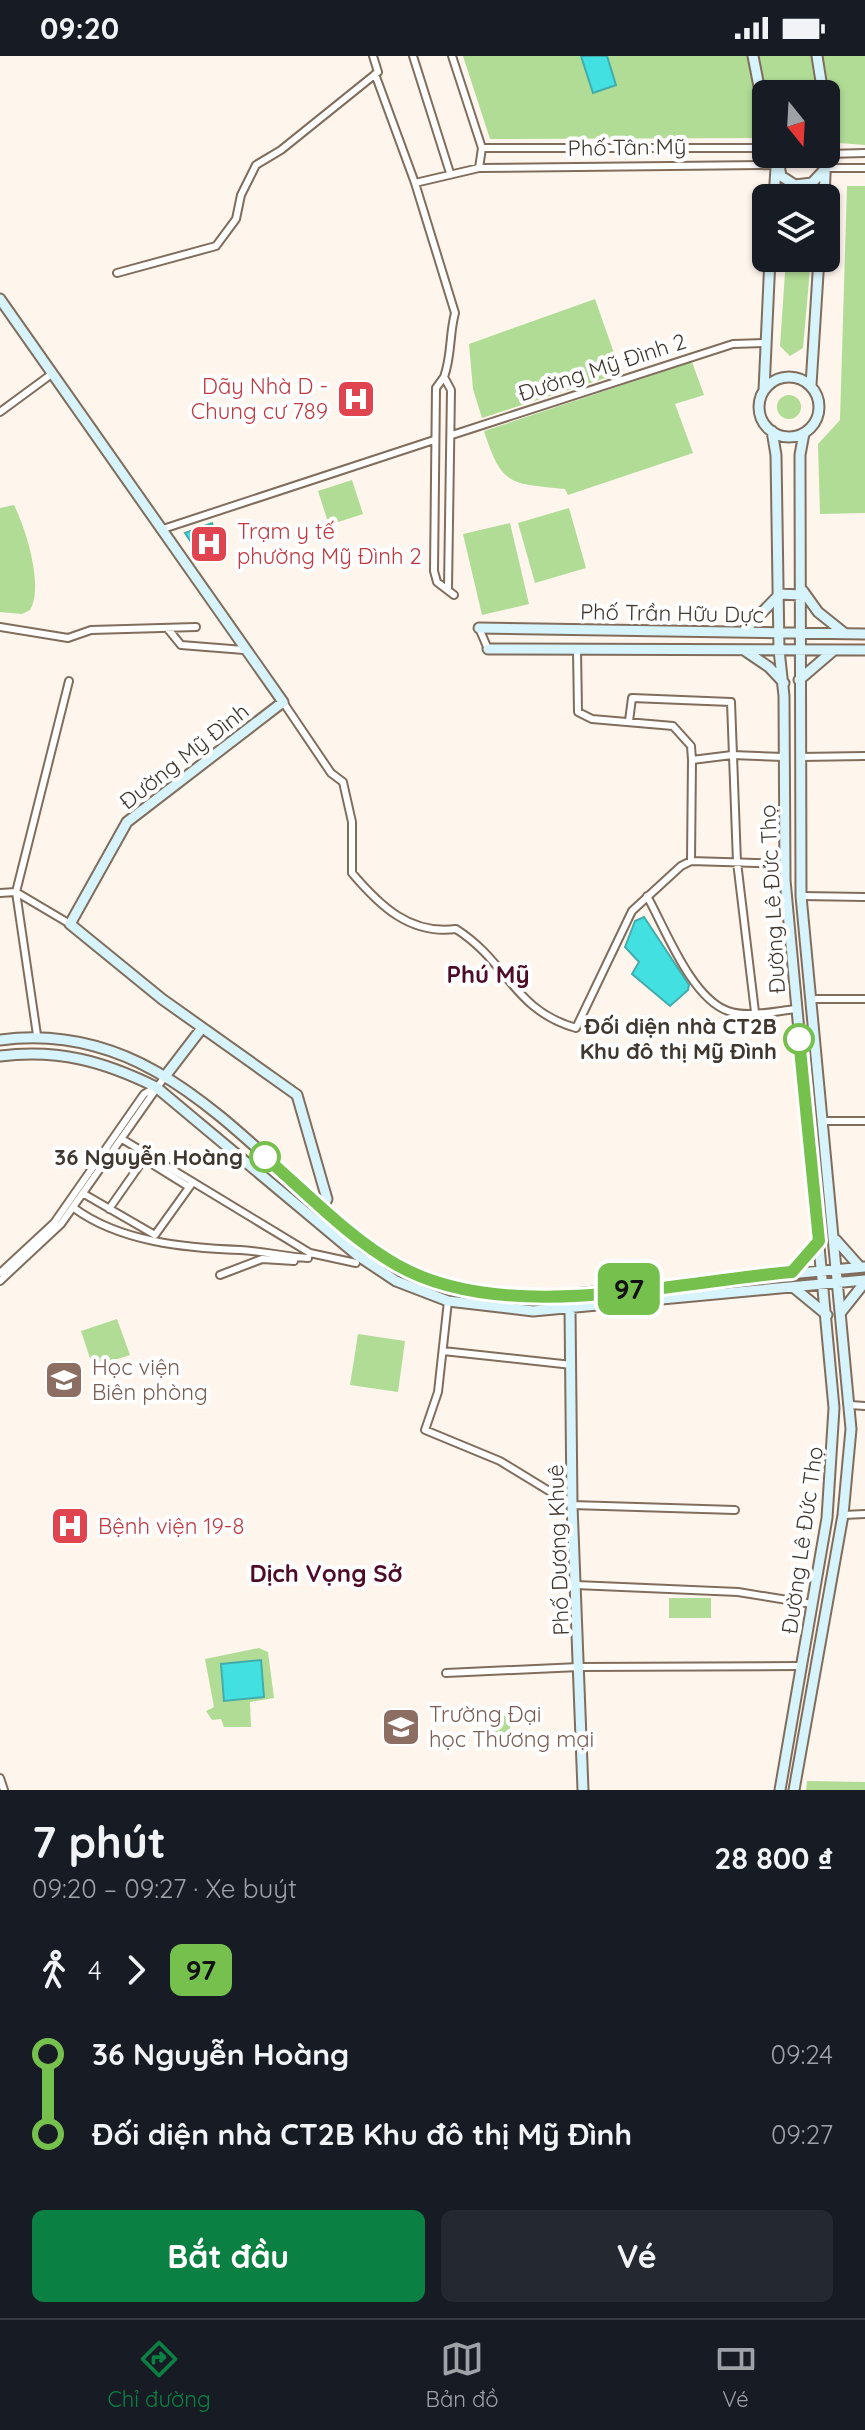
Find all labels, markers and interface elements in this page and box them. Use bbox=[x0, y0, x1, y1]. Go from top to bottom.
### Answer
text: 09:20 bbox=[40, 9, 119, 47]
north arrow bbox=[752, 80, 840, 168]
map controls bbox=[752, 80, 840, 272]
street label: Phố Tân Mỹ bbox=[567, 132, 687, 162]
button: layers bbox=[752, 184, 840, 272]
street label: Đường Mỹ Đình 2 bbox=[515, 327, 689, 407]
place label: Dãy Nhà D - Chung cư 789 bbox=[191, 372, 328, 425]
hospital icon: Dãy Nhà D - Chung cư 789 bbox=[335, 378, 377, 420]
place label: Trạm y tế phường Mỹ Đình 2 bbox=[237, 517, 422, 570]
hospital icon: Trạm y tế phường Mỹ Đình 2 bbox=[188, 523, 230, 565]
street label: Phố Trần Hữu Dực bbox=[580, 597, 764, 629]
street label: Đường Mỹ Đình bbox=[114, 697, 254, 815]
street label: Đường Lê Đức Thọ bbox=[753, 804, 791, 994]
district label: Phú Mỹ bbox=[446, 959, 530, 989]
place label: Đối diện nhà CT2B Khu đô thị Mỹ Đình bbox=[580, 1012, 777, 1065]
marker: Đối diện nhà CT2B Khu đô thị Mỹ Đình bbox=[784, 1024, 814, 1054]
marker: 36 Nguyễn Hoàng bbox=[250, 1142, 280, 1172]
place label: 36 Nguyễn Hoàng bbox=[54, 1143, 243, 1171]
line badge: 97 bbox=[593, 1263, 665, 1315]
text: 97 bbox=[614, 1271, 644, 1306]
place label: Học viện Biên phòng bbox=[92, 1353, 208, 1406]
school or university icon: Học viện Biên phòng bbox=[43, 1359, 85, 1401]
street label: Đường Lê Đức Thọ bbox=[775, 1444, 829, 1636]
street label: Phố Dương Khuê bbox=[541, 1464, 575, 1636]
hospital icon: Bệnh viện 19-8 bbox=[49, 1505, 91, 1547]
place label: Bệnh viện 19-8 bbox=[98, 1512, 244, 1540]
district label: Dịch Vọng Sở bbox=[250, 1558, 403, 1588]
place label: Trường Đại học Thương mại bbox=[429, 1700, 594, 1753]
school or university icon: Trường Đại học Thương mại bbox=[380, 1706, 422, 1748]
text: 7 phút bbox=[32, 1814, 166, 1869]
text: 28 800 ₫ bbox=[714, 1839, 833, 1877]
text: 09:20 – 09:27 · Xe buýt bbox=[32, 1872, 297, 1905]
icon: walk bbox=[32, 1948, 76, 1992]
icon: forward bbox=[114, 1948, 158, 1992]
text: 97 bbox=[186, 1952, 216, 1987]
text: 4 bbox=[88, 1954, 102, 1987]
text: 36 Nguyễn Hoàng bbox=[92, 2035, 349, 2073]
text: 09:24 bbox=[770, 2038, 833, 2071]
text: Đối diện nhà CT2B Khu đô thị Mỹ Đình bbox=[92, 2115, 632, 2153]
text: 09:27 bbox=[771, 2118, 833, 2151]
button: Bắt đầu bbox=[32, 2210, 425, 2302]
button: Vé bbox=[441, 2210, 833, 2302]
tab: Chỉ đường bbox=[107, 2337, 211, 2413]
tab: Bản đồ bbox=[426, 2337, 499, 2413]
tab: Vé bbox=[714, 2337, 758, 2413]

